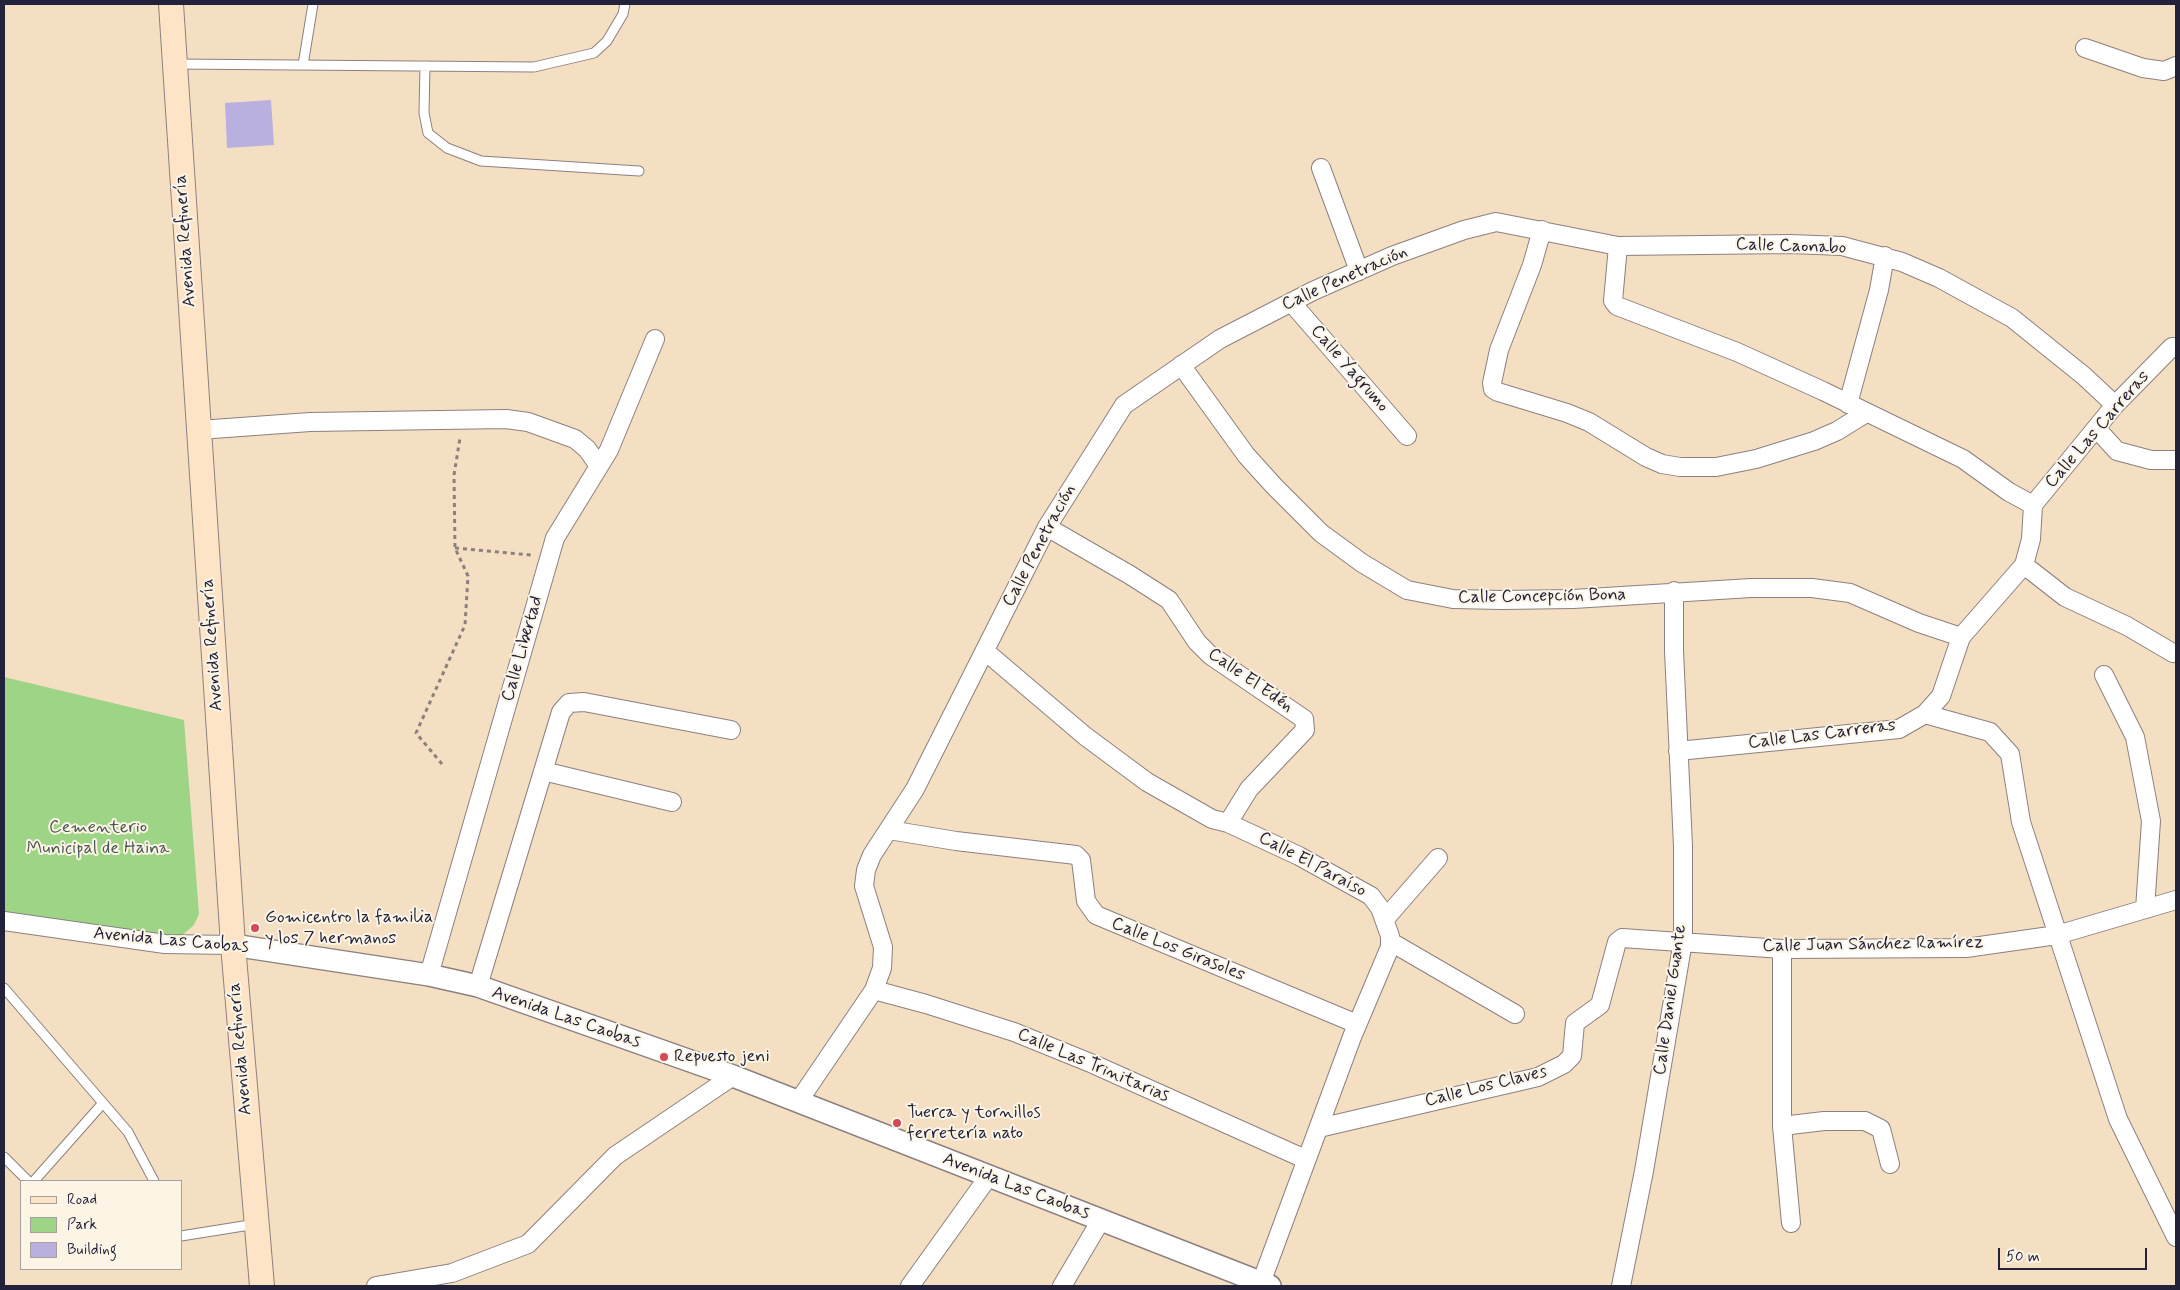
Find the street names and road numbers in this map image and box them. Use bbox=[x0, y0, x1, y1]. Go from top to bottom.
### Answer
street label: Avenida Refinería bbox=[171, 174, 201, 308]
street label: Calle Caonabo bbox=[1735, 234, 1847, 260]
street label: Calle Penetración bbox=[1279, 242, 1411, 316]
street label: Calle Yagrumo bbox=[1305, 321, 1393, 417]
street label: Calle Las Carreras bbox=[2041, 367, 2155, 493]
street label: Calle Penetración bbox=[999, 481, 1081, 611]
street label: Avenida Refinería bbox=[198, 578, 228, 712]
street label: Calle Concepción Bona bbox=[1458, 585, 1626, 609]
street label: Calle Libertad bbox=[498, 594, 548, 704]
street label: Calle El Edén bbox=[1203, 644, 1297, 718]
street label: Calle Las Carreras bbox=[1747, 715, 1897, 755]
street label: Calle El Paraíso bbox=[1254, 828, 1370, 902]
street label: Calle Los Girasoles bbox=[1108, 913, 1248, 987]
street label: Avenida Las Caobas bbox=[92, 923, 250, 959]
street label: Calle Daniel Guante bbox=[1650, 923, 1692, 1077]
street label: Calle Juan Sánchez Ramírez bbox=[1762, 932, 1984, 958]
street label: Avenida Refinería bbox=[224, 982, 258, 1116]
street label: Avenida Las Caobas bbox=[489, 982, 643, 1054]
street label: Calle Las Trinitarias bbox=[1014, 1024, 1172, 1108]
street label: Calle Los Claves bbox=[1423, 1061, 1549, 1113]
street label: Avenida Las Caobas bbox=[939, 1149, 1093, 1225]

